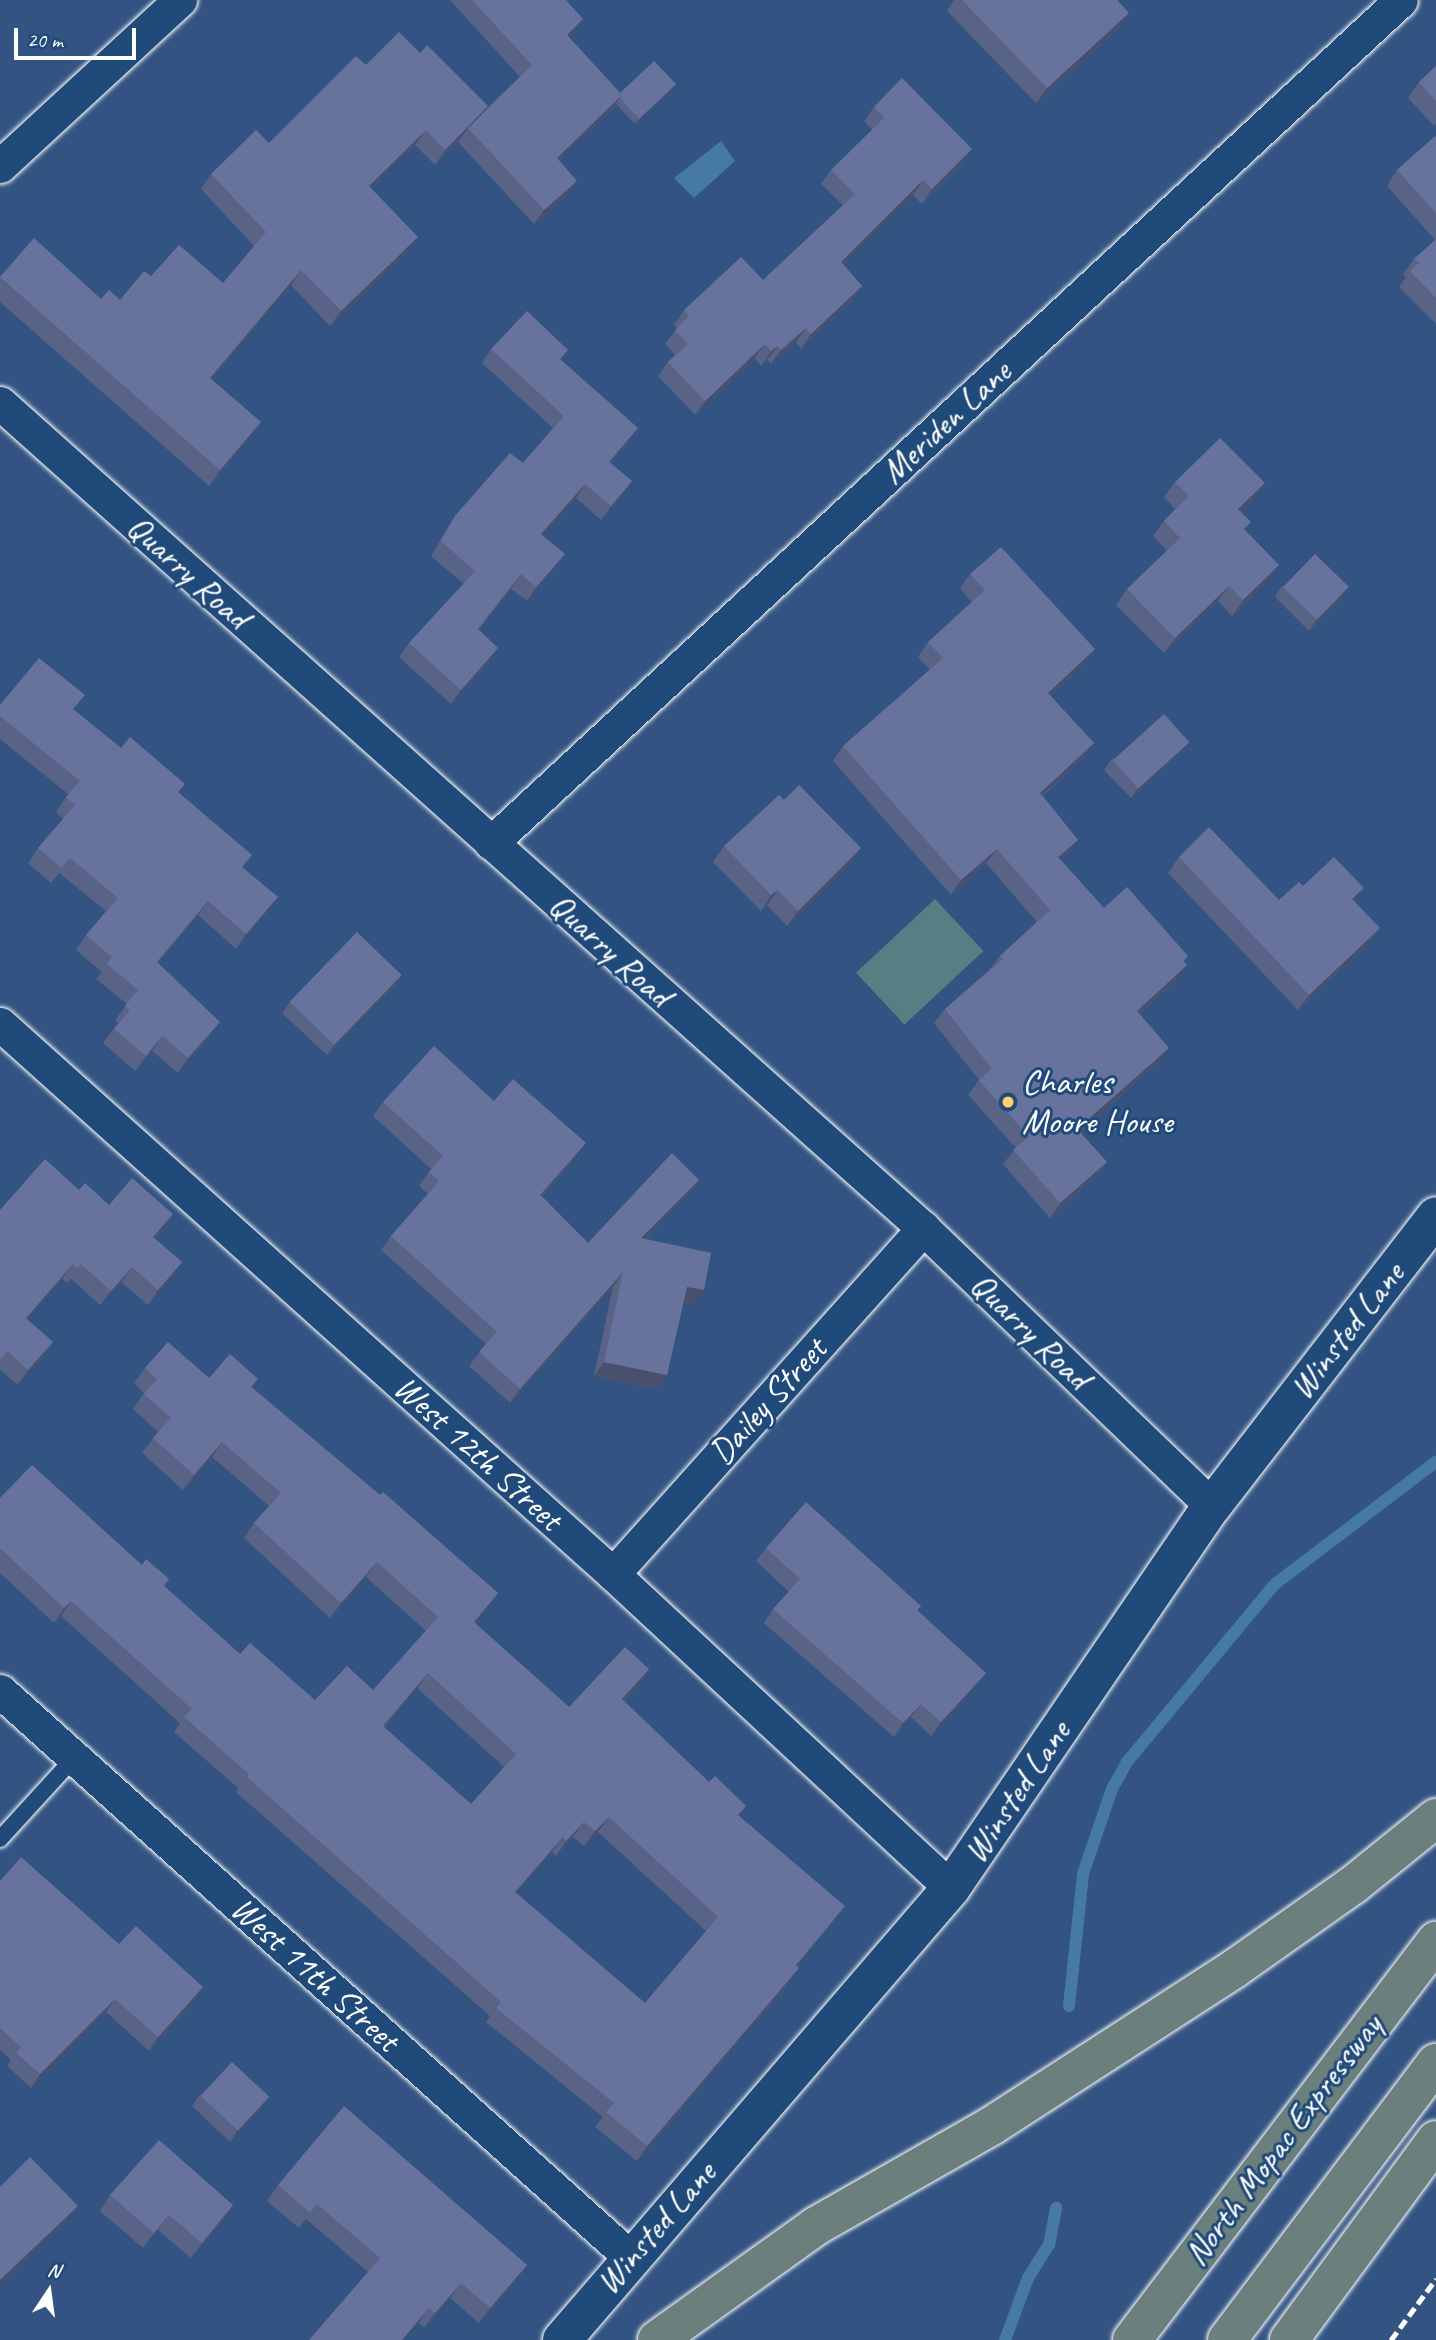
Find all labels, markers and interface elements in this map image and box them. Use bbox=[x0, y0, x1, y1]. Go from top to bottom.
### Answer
scale bar bbox=[18, 14, 140, 58]
text: 20 m bbox=[27, 27, 63, 53]
street label: Meriden Lane bbox=[872, 351, 1020, 493]
street label: Quarry Road bbox=[119, 507, 257, 637]
street label: Quarry Road bbox=[541, 885, 679, 1015]
place label: Charles Moore House bbox=[1022, 1061, 1173, 1143]
marker: Charles Moore House bbox=[1000, 1094, 1016, 1110]
street label: Winsted Lane bbox=[1280, 1254, 1414, 1408]
street label: Quarry Road bbox=[962, 1264, 1098, 1398]
street label: Dailey Street bbox=[700, 1329, 836, 1473]
street label: West 12th Street bbox=[385, 1366, 571, 1540]
street label: Winsted Lane bbox=[954, 1713, 1080, 1871]
street label: West 11th Street bbox=[222, 1887, 408, 2061]
street label: North Mopac Expressway bbox=[1175, 2006, 1391, 2274]
street label: Winsted Lane bbox=[587, 2153, 725, 2303]
north arrow bbox=[14, 2256, 84, 2326]
text: N bbox=[45, 2258, 62, 2284]

